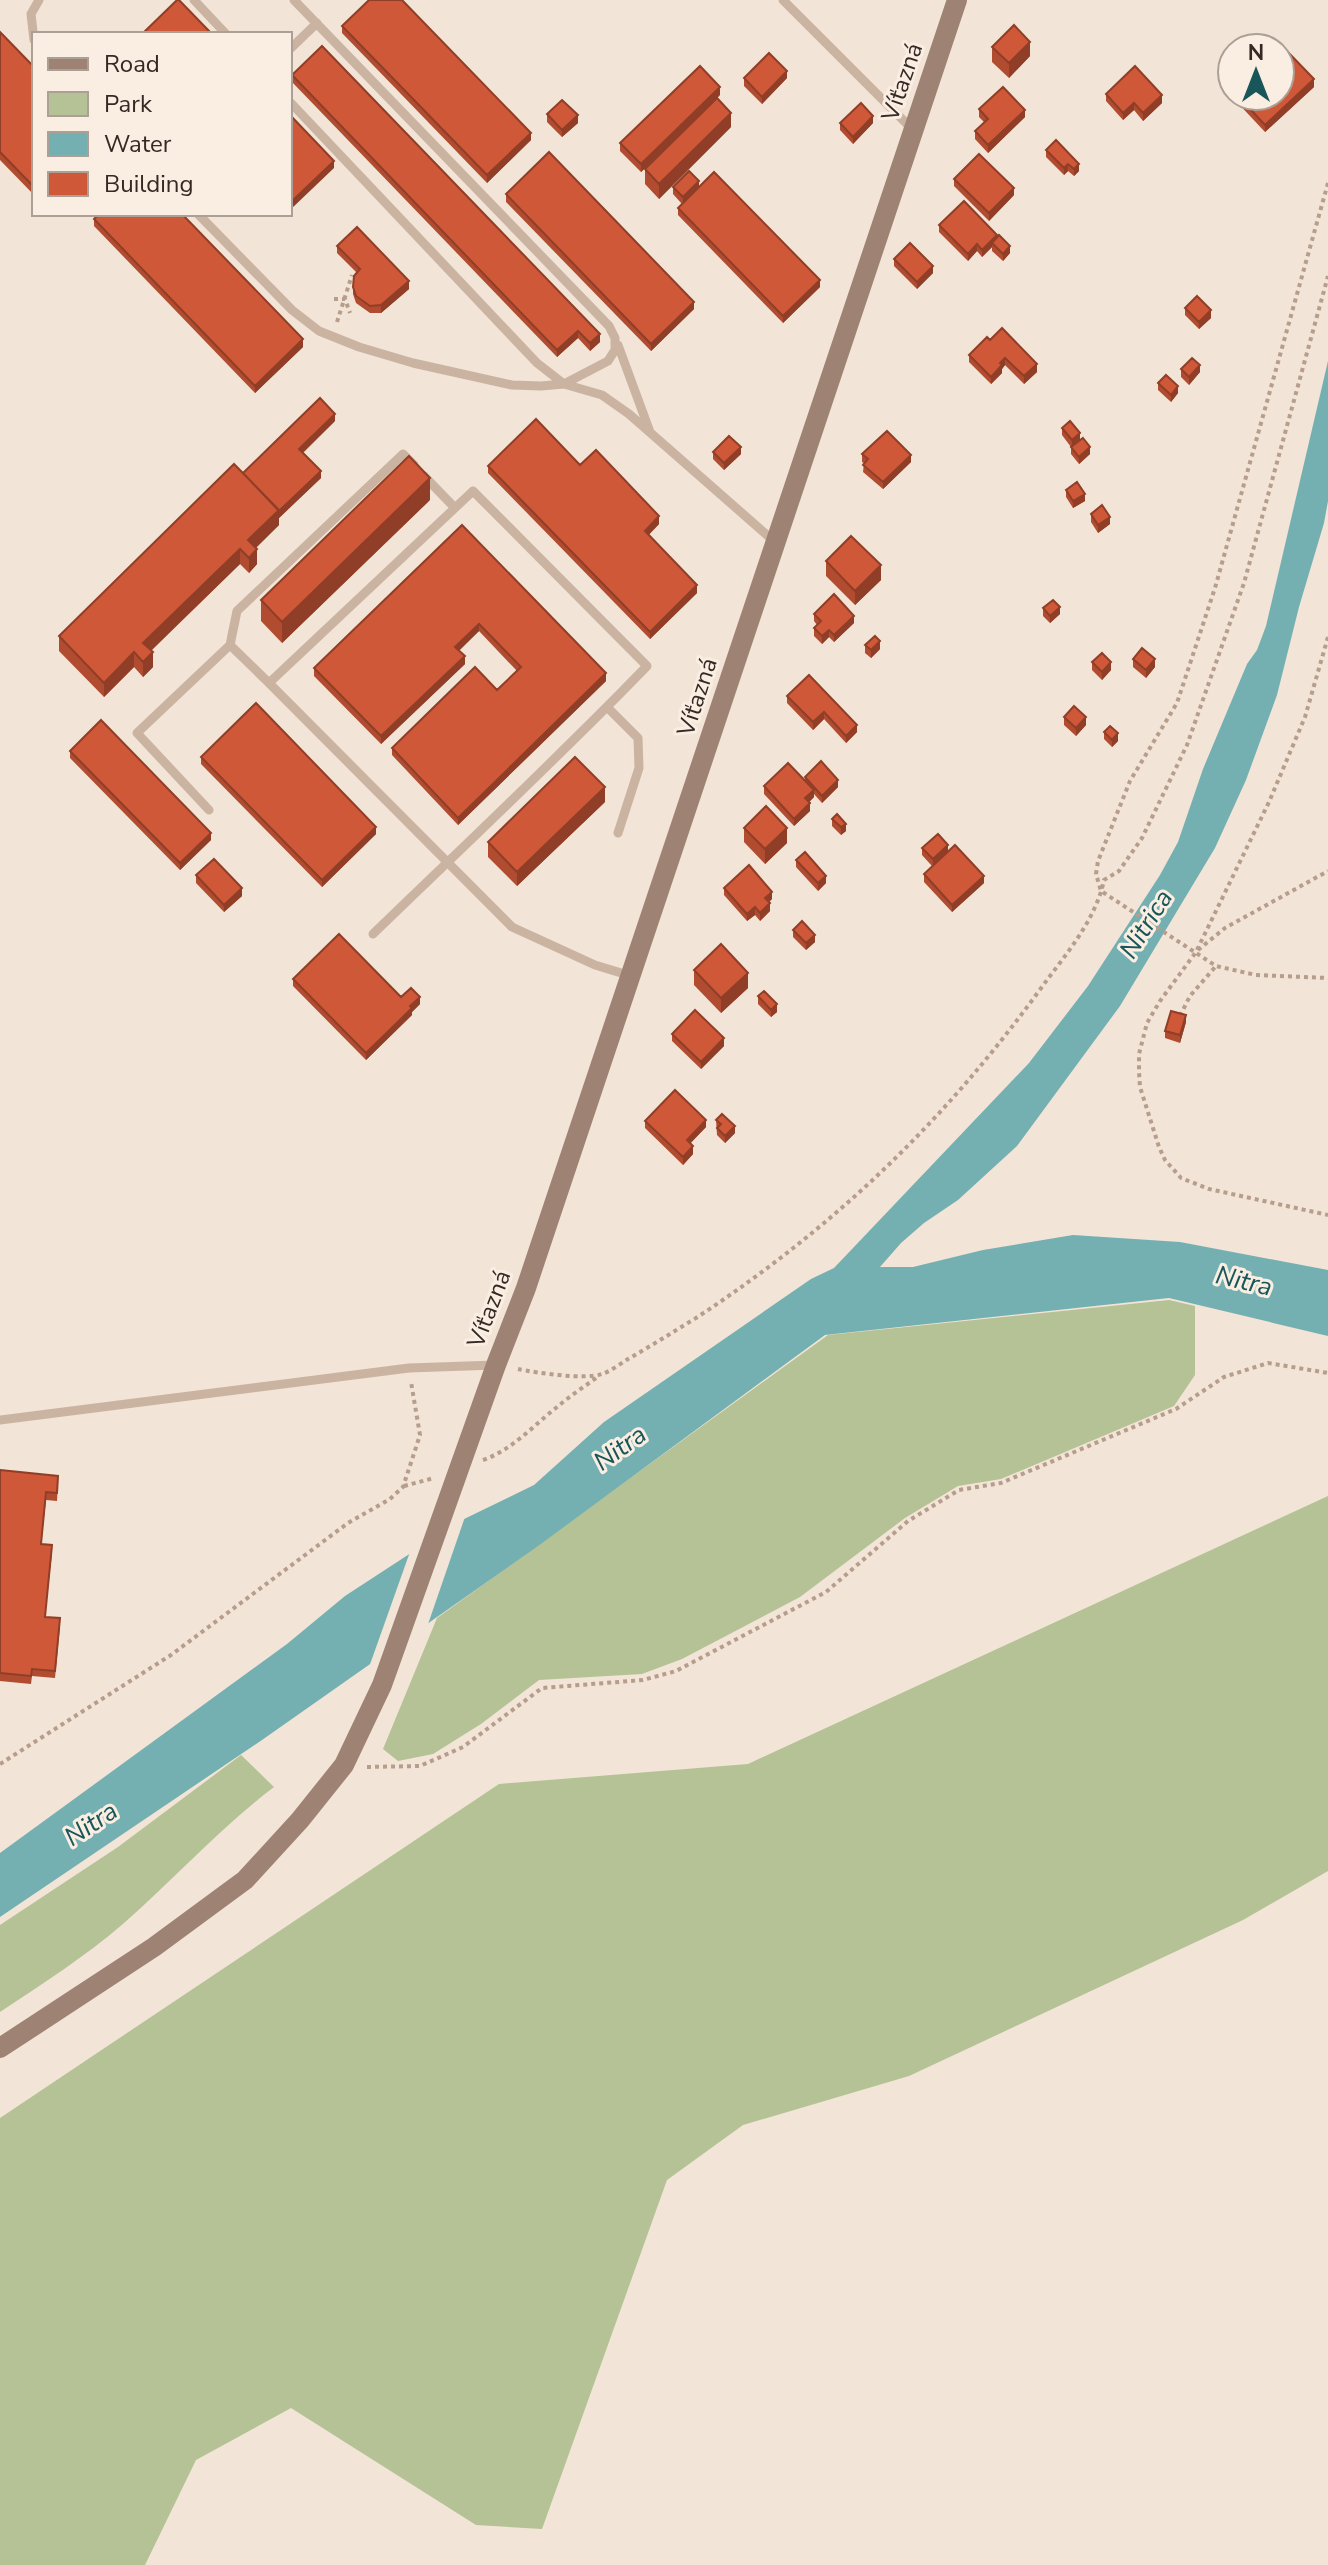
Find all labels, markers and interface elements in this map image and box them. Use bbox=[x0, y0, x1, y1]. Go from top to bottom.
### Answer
legend bbox=[32, 32, 292, 216]
north arrow bbox=[1216, 32, 1296, 112]
text: N bbox=[1248, 38, 1264, 68]
street label: Víťazná bbox=[873, 39, 930, 126]
text: Road bbox=[104, 48, 160, 80]
text: Park bbox=[104, 88, 153, 120]
text: Water bbox=[104, 128, 172, 160]
text: Building bbox=[104, 168, 194, 200]
street label: Víťazná bbox=[669, 654, 725, 741]
water label: Nitrica bbox=[1111, 883, 1181, 965]
water label: Nitra bbox=[1212, 1258, 1276, 1304]
street label: Víťazná bbox=[459, 1266, 518, 1353]
water label: Nitra bbox=[587, 1417, 653, 1479]
water label: Nitra bbox=[57, 1793, 125, 1855]

